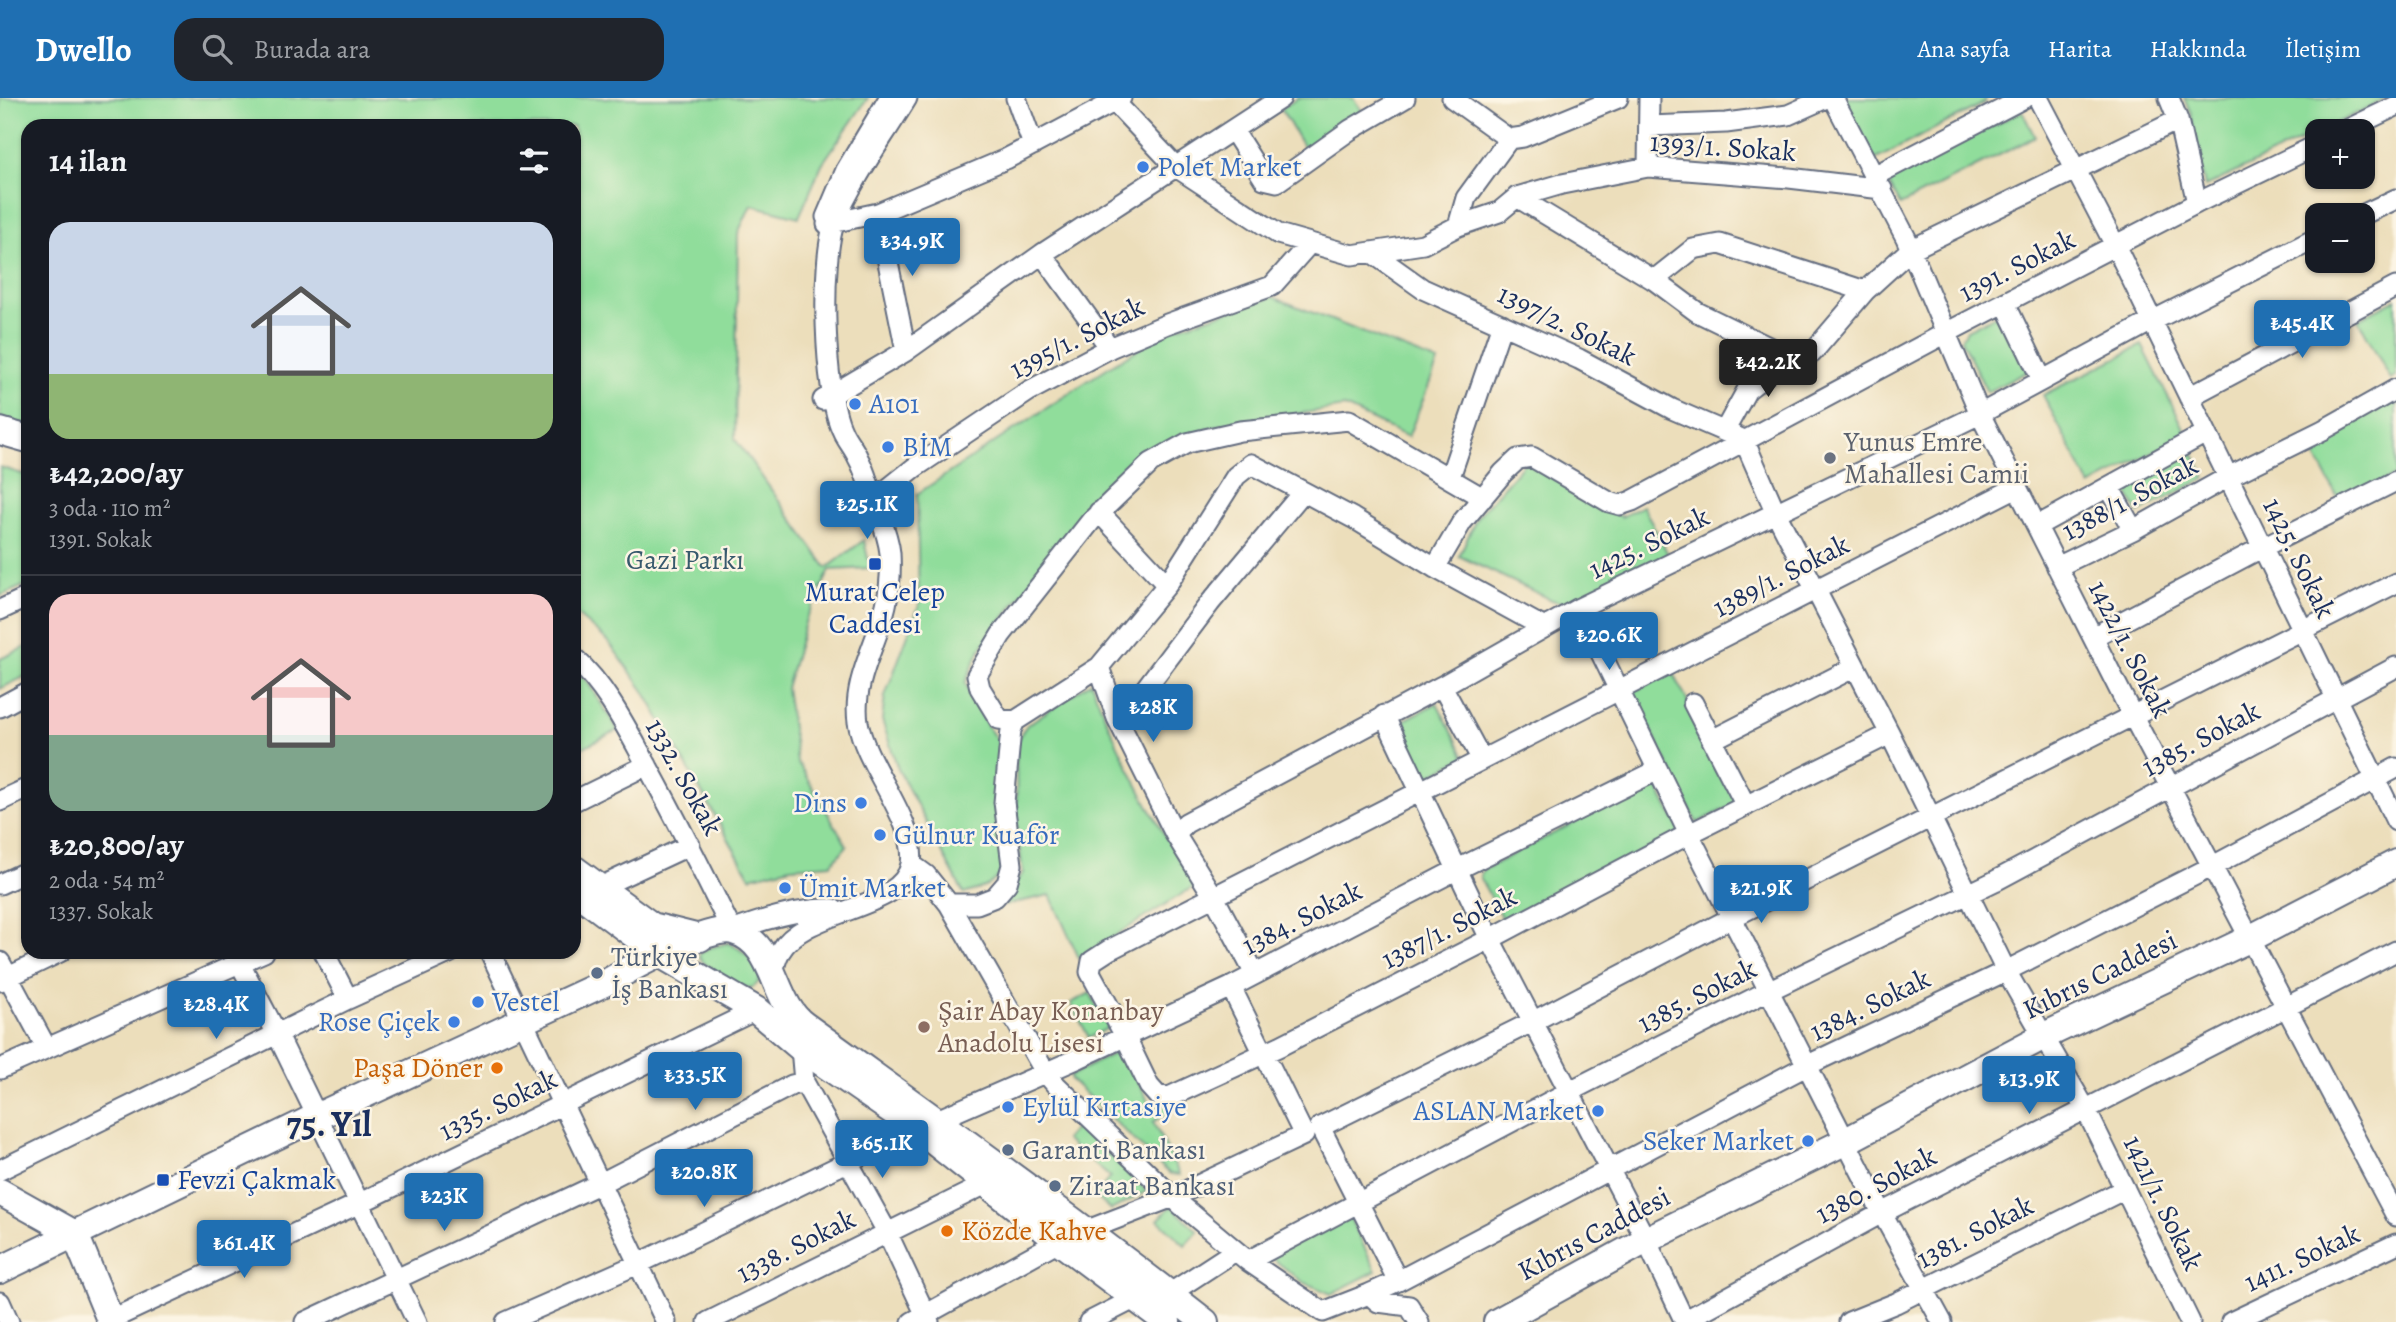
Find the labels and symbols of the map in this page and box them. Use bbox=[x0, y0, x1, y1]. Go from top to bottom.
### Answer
street label: 1393/1. Sokak bbox=[1649, 123, 1797, 171]
place label: Polet Market bbox=[1157, 148, 1302, 186]
marker: Polet Market bbox=[1135, 159, 1151, 175]
pin: ₺34.9K bbox=[855, 218, 969, 278]
street label: 1391. Sokak bbox=[1952, 221, 2082, 311]
street label: 1397/2. Sokak bbox=[1491, 275, 1643, 375]
street label: 1395/1. Sokak bbox=[1003, 288, 1151, 388]
pin: ₺45.4K bbox=[2245, 300, 2359, 360]
pin: ₺42.2K bbox=[1711, 340, 1825, 399]
place label: A101 bbox=[868, 385, 919, 423]
marker: A101 bbox=[847, 396, 863, 412]
place label: Yunus Emre Mahallesi Camii bbox=[1843, 423, 2029, 493]
place label: BİM bbox=[902, 428, 953, 466]
marker: BİM bbox=[880, 439, 896, 455]
street label: 1388/1 .Sokak bbox=[2055, 446, 2205, 550]
marker: Yunus Emre Mahallesi Camii bbox=[1822, 450, 1838, 466]
pin: ₺25.1K bbox=[810, 482, 924, 541]
street label: 1425. Sokak bbox=[2254, 491, 2345, 625]
street label: 1425. Sokak bbox=[1582, 497, 1716, 588]
street label: 1389/1. Sokak bbox=[1706, 525, 1856, 627]
park label: Gazi Parkı bbox=[626, 541, 744, 579]
marker: Murat Celep Caddesi bbox=[867, 556, 883, 572]
place label: Murat Celep Caddesi bbox=[805, 573, 945, 643]
street label: 1422/1. Sokak bbox=[2079, 574, 2181, 724]
pin: ₺20.6K bbox=[1552, 612, 1666, 672]
pin: ₺28K bbox=[1112, 684, 1194, 744]
street label: 1385. Sokak bbox=[2135, 692, 2267, 786]
street label: 1332. Sokak bbox=[636, 712, 732, 842]
place label: Dins bbox=[793, 784, 847, 822]
marker: Dins bbox=[853, 795, 869, 811]
place label: Gülnur Kuaför bbox=[894, 816, 1060, 854]
marker: Gülnur Kuaför bbox=[872, 827, 888, 843]
pin: ₺21.9K bbox=[1704, 866, 1818, 925]
place label: Ümit Market bbox=[799, 869, 946, 907]
street label: 1384. Sokak bbox=[1236, 872, 1368, 964]
street label: 1387/1. Sokak bbox=[1375, 878, 1523, 978]
marker: Ümit Market bbox=[777, 880, 793, 896]
street label: Kıbrıs Caddesi bbox=[2016, 921, 2184, 1029]
place label: Türkiye İş Bankası bbox=[611, 938, 728, 1008]
street label: 1385. Sokak bbox=[1631, 950, 1763, 1042]
street label: 1384. Sokak bbox=[1803, 959, 1937, 1050]
marker: Türkiye İş Bankası bbox=[589, 965, 605, 981]
pin: ₺28.4K bbox=[159, 982, 273, 1041]
place label: Vestel bbox=[491, 983, 560, 1021]
place label: Şair Abay Konanbay Anadolu Lisesi bbox=[937, 992, 1164, 1062]
marker: Vestel bbox=[470, 994, 486, 1010]
place label: Rose Çiçek bbox=[318, 1003, 440, 1041]
marker: Rose Çiçek bbox=[446, 1014, 462, 1030]
marker: Şair Abay Konanbay Anadolu Lisesi bbox=[916, 1019, 932, 1035]
place label: Paşa Döner bbox=[353, 1049, 483, 1087]
pin: ₺33.5K bbox=[638, 1052, 752, 1112]
pin: ₺13.9K bbox=[1972, 1056, 2086, 1116]
street label: 1335. Sokak bbox=[433, 1060, 563, 1150]
marker: Paşa Döner bbox=[489, 1060, 505, 1076]
place label: Eylül Kırtasiye bbox=[1022, 1088, 1187, 1126]
place label: ASLAN Market bbox=[1413, 1092, 1584, 1130]
marker: Eylül Kırtasiye bbox=[1000, 1099, 1016, 1115]
district label: 75. Yıl bbox=[286, 1100, 372, 1148]
marker: ASLAN Market bbox=[1590, 1103, 1606, 1119]
pin: ₺65.1K bbox=[825, 1121, 939, 1180]
place label: Seker Market bbox=[1643, 1122, 1794, 1160]
street label: 1421/1. Sokak bbox=[2114, 1129, 2212, 1277]
place label: Garanti Bankası bbox=[1022, 1131, 1206, 1169]
marker: Seker Market bbox=[1800, 1133, 1816, 1149]
street label: 1380. Sokak bbox=[1809, 1137, 1943, 1233]
marker: Garanti Bankası bbox=[1000, 1142, 1016, 1158]
pin: ₺20.8K bbox=[647, 1150, 761, 1209]
place label: Fevzi Çakmak bbox=[177, 1161, 336, 1199]
place label: Ziraat Bankası bbox=[1069, 1167, 1235, 1205]
marker: Fevzi Çakmak bbox=[155, 1172, 171, 1188]
pin: ₺23K bbox=[403, 1174, 485, 1233]
marker: Ziraat Bankası bbox=[1047, 1178, 1063, 1194]
street label: Kıbrıs Caddesi bbox=[1511, 1178, 1677, 1290]
street label: 1381. Sokak bbox=[1910, 1186, 2040, 1278]
street label: 1338. Sokak bbox=[730, 1200, 862, 1292]
place label: Közde Kahve bbox=[961, 1212, 1107, 1250]
street label: 1411. Sokak bbox=[2238, 1215, 2366, 1301]
pin: ₺61.4K bbox=[187, 1220, 301, 1280]
marker: Közde Kahve bbox=[939, 1223, 955, 1239]

